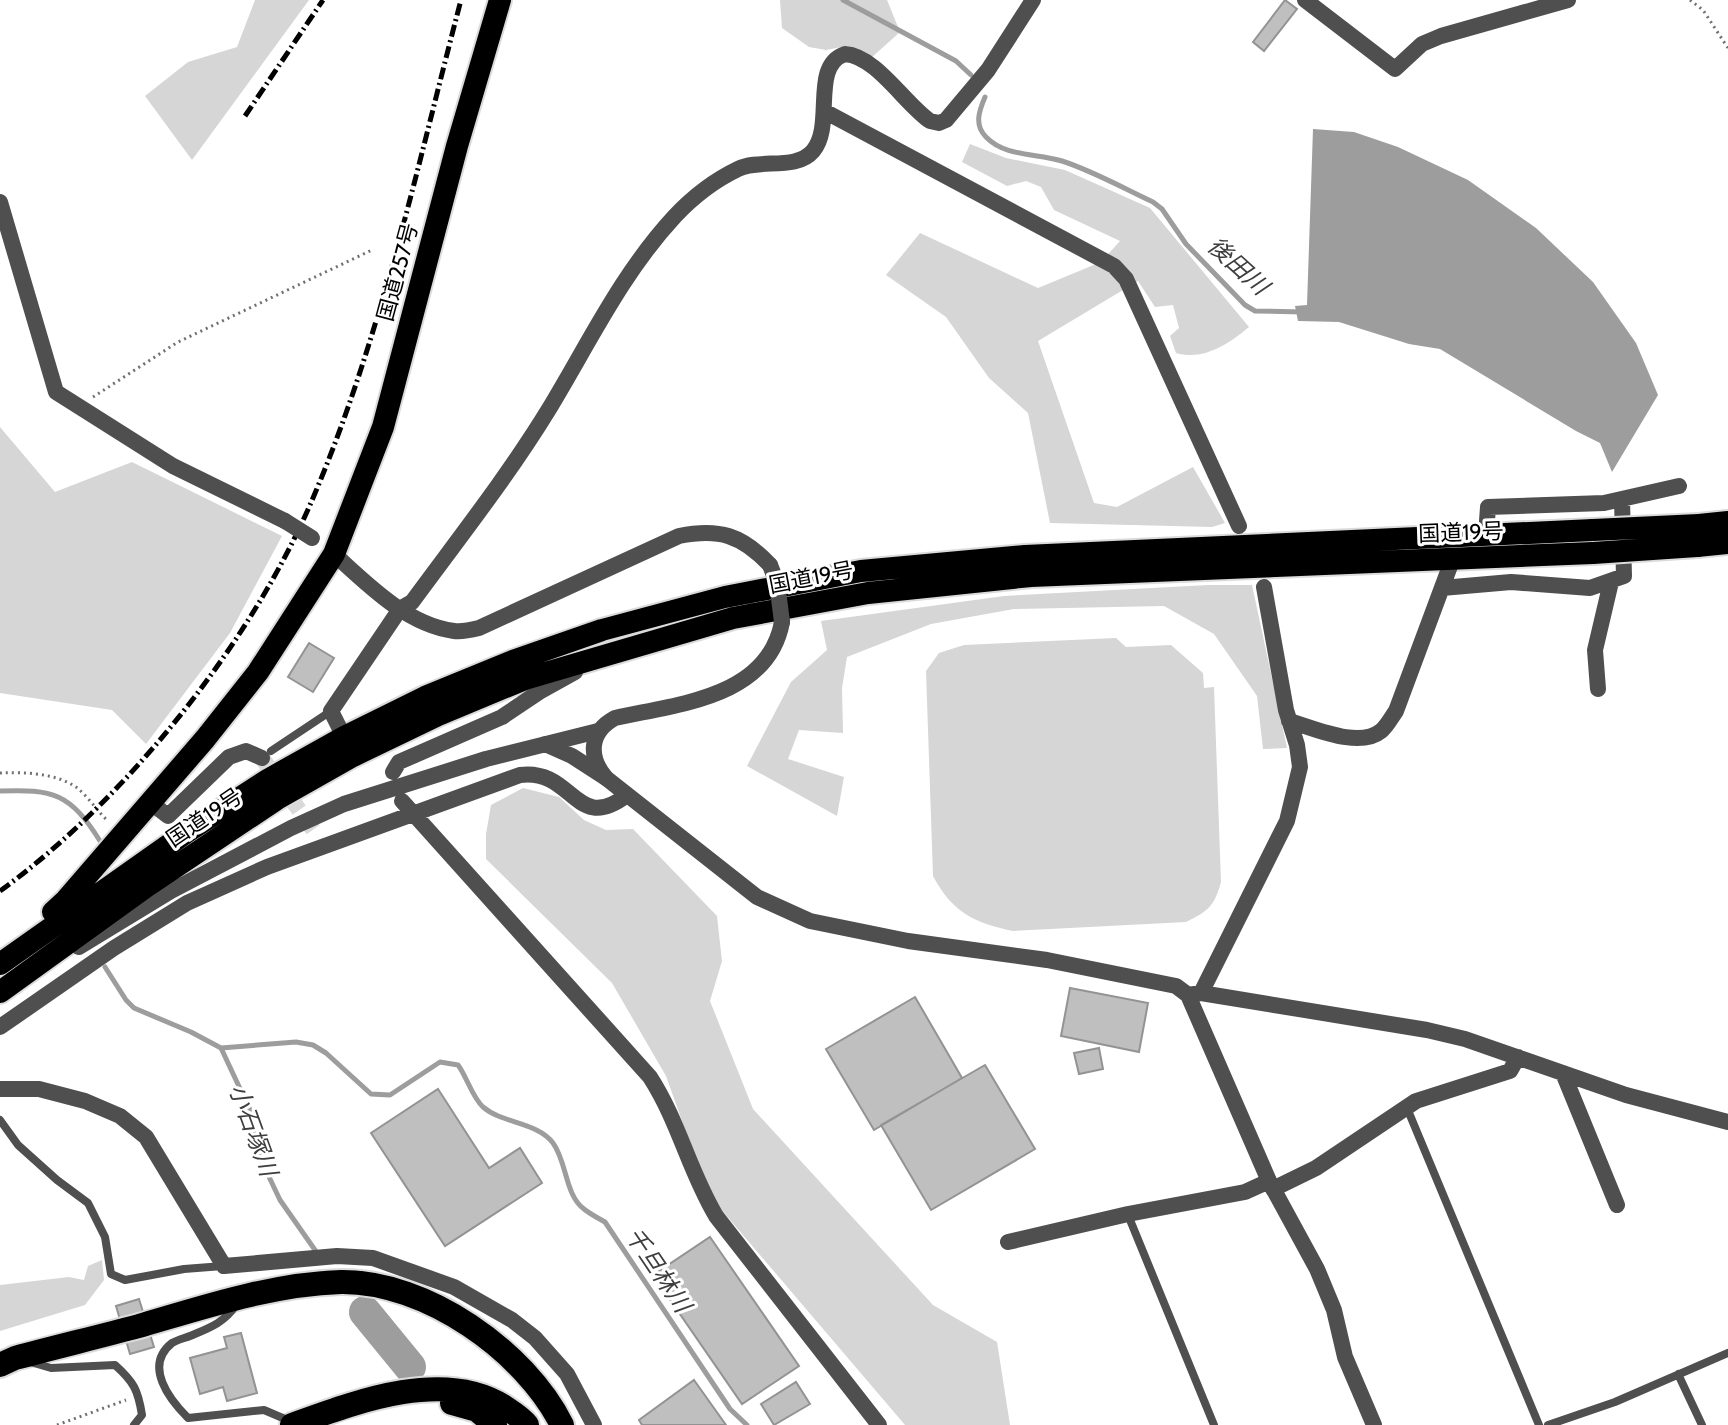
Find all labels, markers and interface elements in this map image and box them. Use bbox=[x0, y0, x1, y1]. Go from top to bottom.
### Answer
street label: 国道257号 bbox=[371, 220, 424, 324]
water label: 後田川 bbox=[1202, 231, 1277, 303]
street label: 国道19号 bbox=[1418, 518, 1504, 547]
street label: 国道19号 bbox=[766, 556, 856, 599]
street label: 国道19号 bbox=[161, 782, 247, 853]
water label: 小石塚川 bbox=[223, 1080, 285, 1183]
water label: 千旦林川 bbox=[620, 1222, 699, 1320]

